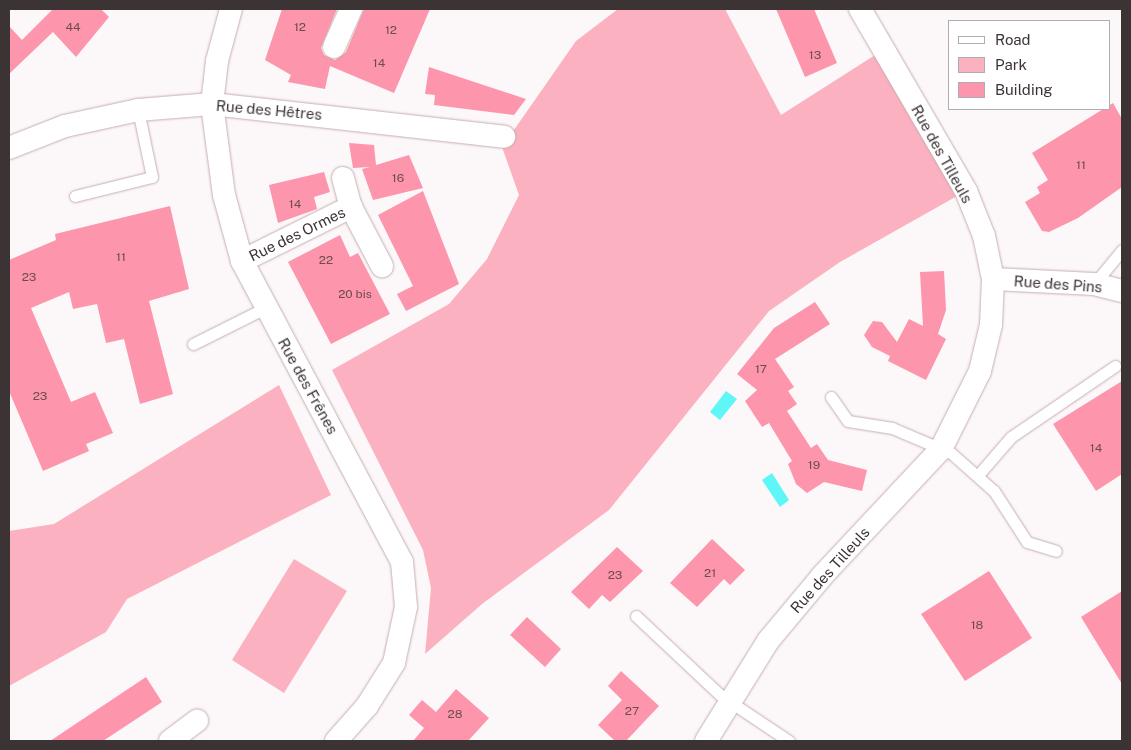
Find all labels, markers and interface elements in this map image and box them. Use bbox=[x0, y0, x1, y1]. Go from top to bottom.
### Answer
legend bbox=[948, 20, 1111, 110]
house number: 44 bbox=[65, 21, 81, 35]
house number: 12 bbox=[294, 21, 306, 35]
house number: 12 bbox=[385, 24, 397, 38]
text: Road bbox=[995, 31, 1031, 48]
house number: 13 bbox=[809, 49, 821, 63]
text: Park bbox=[995, 56, 1027, 73]
house number: 14 bbox=[373, 57, 385, 71]
text: Building bbox=[995, 81, 1053, 98]
street label: Rue des Hêtres bbox=[215, 96, 323, 124]
street label: Rue des Tilleuls bbox=[907, 102, 977, 206]
house number: 11 bbox=[1076, 159, 1086, 173]
house number: 16 bbox=[392, 172, 404, 186]
house number: 14 bbox=[289, 198, 301, 212]
street label: Rue des Ormes bbox=[246, 203, 348, 265]
house number: 11 bbox=[116, 251, 126, 265]
house number: 22 bbox=[319, 254, 333, 268]
house number: 23 bbox=[22, 271, 36, 285]
street label: Rue des Pins bbox=[1013, 272, 1103, 296]
house number: 20 bis bbox=[338, 288, 372, 302]
street label: Rue des Frênes bbox=[274, 335, 342, 437]
house number: 17 bbox=[755, 363, 767, 377]
house number: 23 bbox=[33, 390, 47, 404]
house number: 14 bbox=[1090, 442, 1102, 456]
house number: 19 bbox=[808, 459, 820, 473]
street label: Rue des Tilleuls bbox=[787, 523, 873, 617]
house number: 21 bbox=[704, 567, 716, 581]
house number: 23 bbox=[608, 569, 622, 583]
house number: 18 bbox=[971, 619, 983, 633]
house number: 27 bbox=[625, 705, 639, 719]
house number: 28 bbox=[448, 708, 462, 722]

